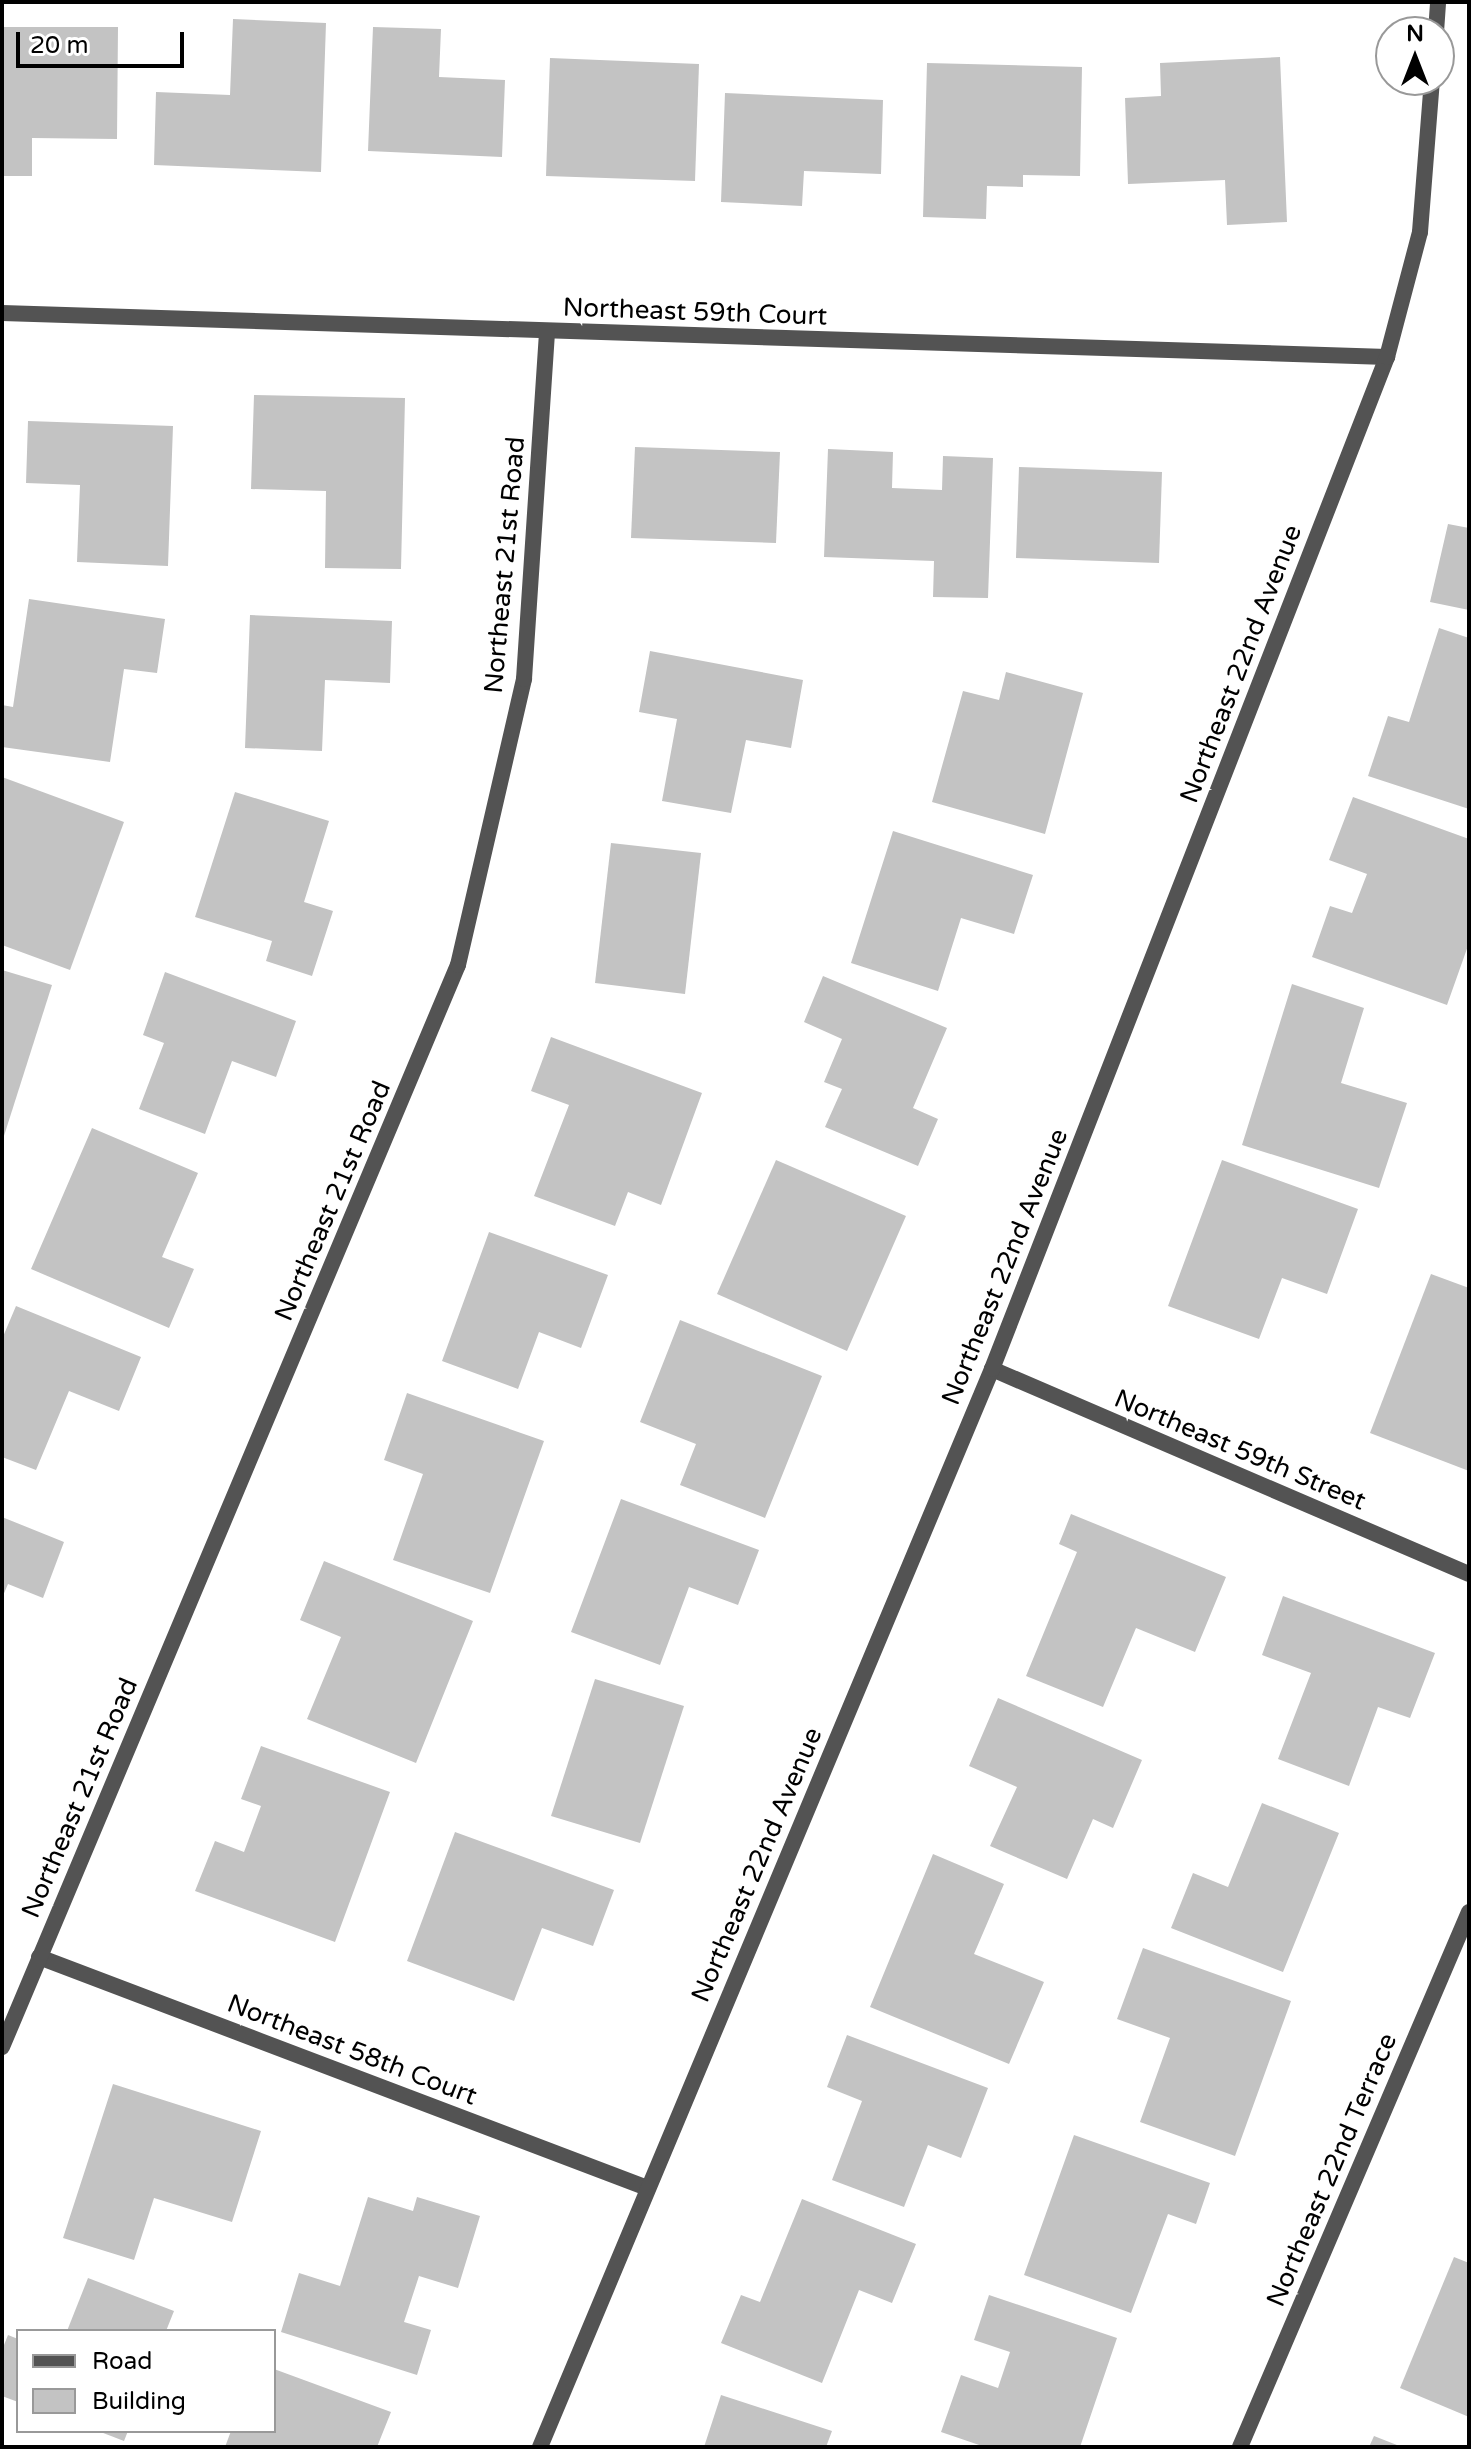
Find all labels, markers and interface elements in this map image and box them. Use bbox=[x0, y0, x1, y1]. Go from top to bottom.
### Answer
scale bar bbox=[20, 16, 188, 66]
north arrow bbox=[1375, 16, 1455, 96]
text: N bbox=[1406, 21, 1424, 47]
text: 20 m bbox=[30, 31, 88, 60]
street label: Northeast 59th Court bbox=[562, 292, 828, 332]
street label: Northeast 21st Road bbox=[478, 435, 532, 695]
street label: Northeast 22nd Avenue bbox=[1174, 521, 1308, 807]
street label: Northeast 21st Road bbox=[268, 1076, 398, 1326]
street label: Northeast 22nd Avenue bbox=[935, 1124, 1075, 1410]
street label: Northeast 59th Street bbox=[1110, 1383, 1370, 1517]
street label: Northeast 21st Road bbox=[15, 1673, 145, 1923]
street label: Northeast 22nd Avenue bbox=[685, 1723, 829, 2007]
street label: Northeast 58th Court bbox=[223, 1988, 481, 2112]
street label: Northeast 22nd Terrace bbox=[1260, 2029, 1404, 2311]
legend bbox=[16, 2329, 276, 2433]
text: Road bbox=[92, 2347, 152, 2376]
text: Building bbox=[92, 2387, 186, 2416]

